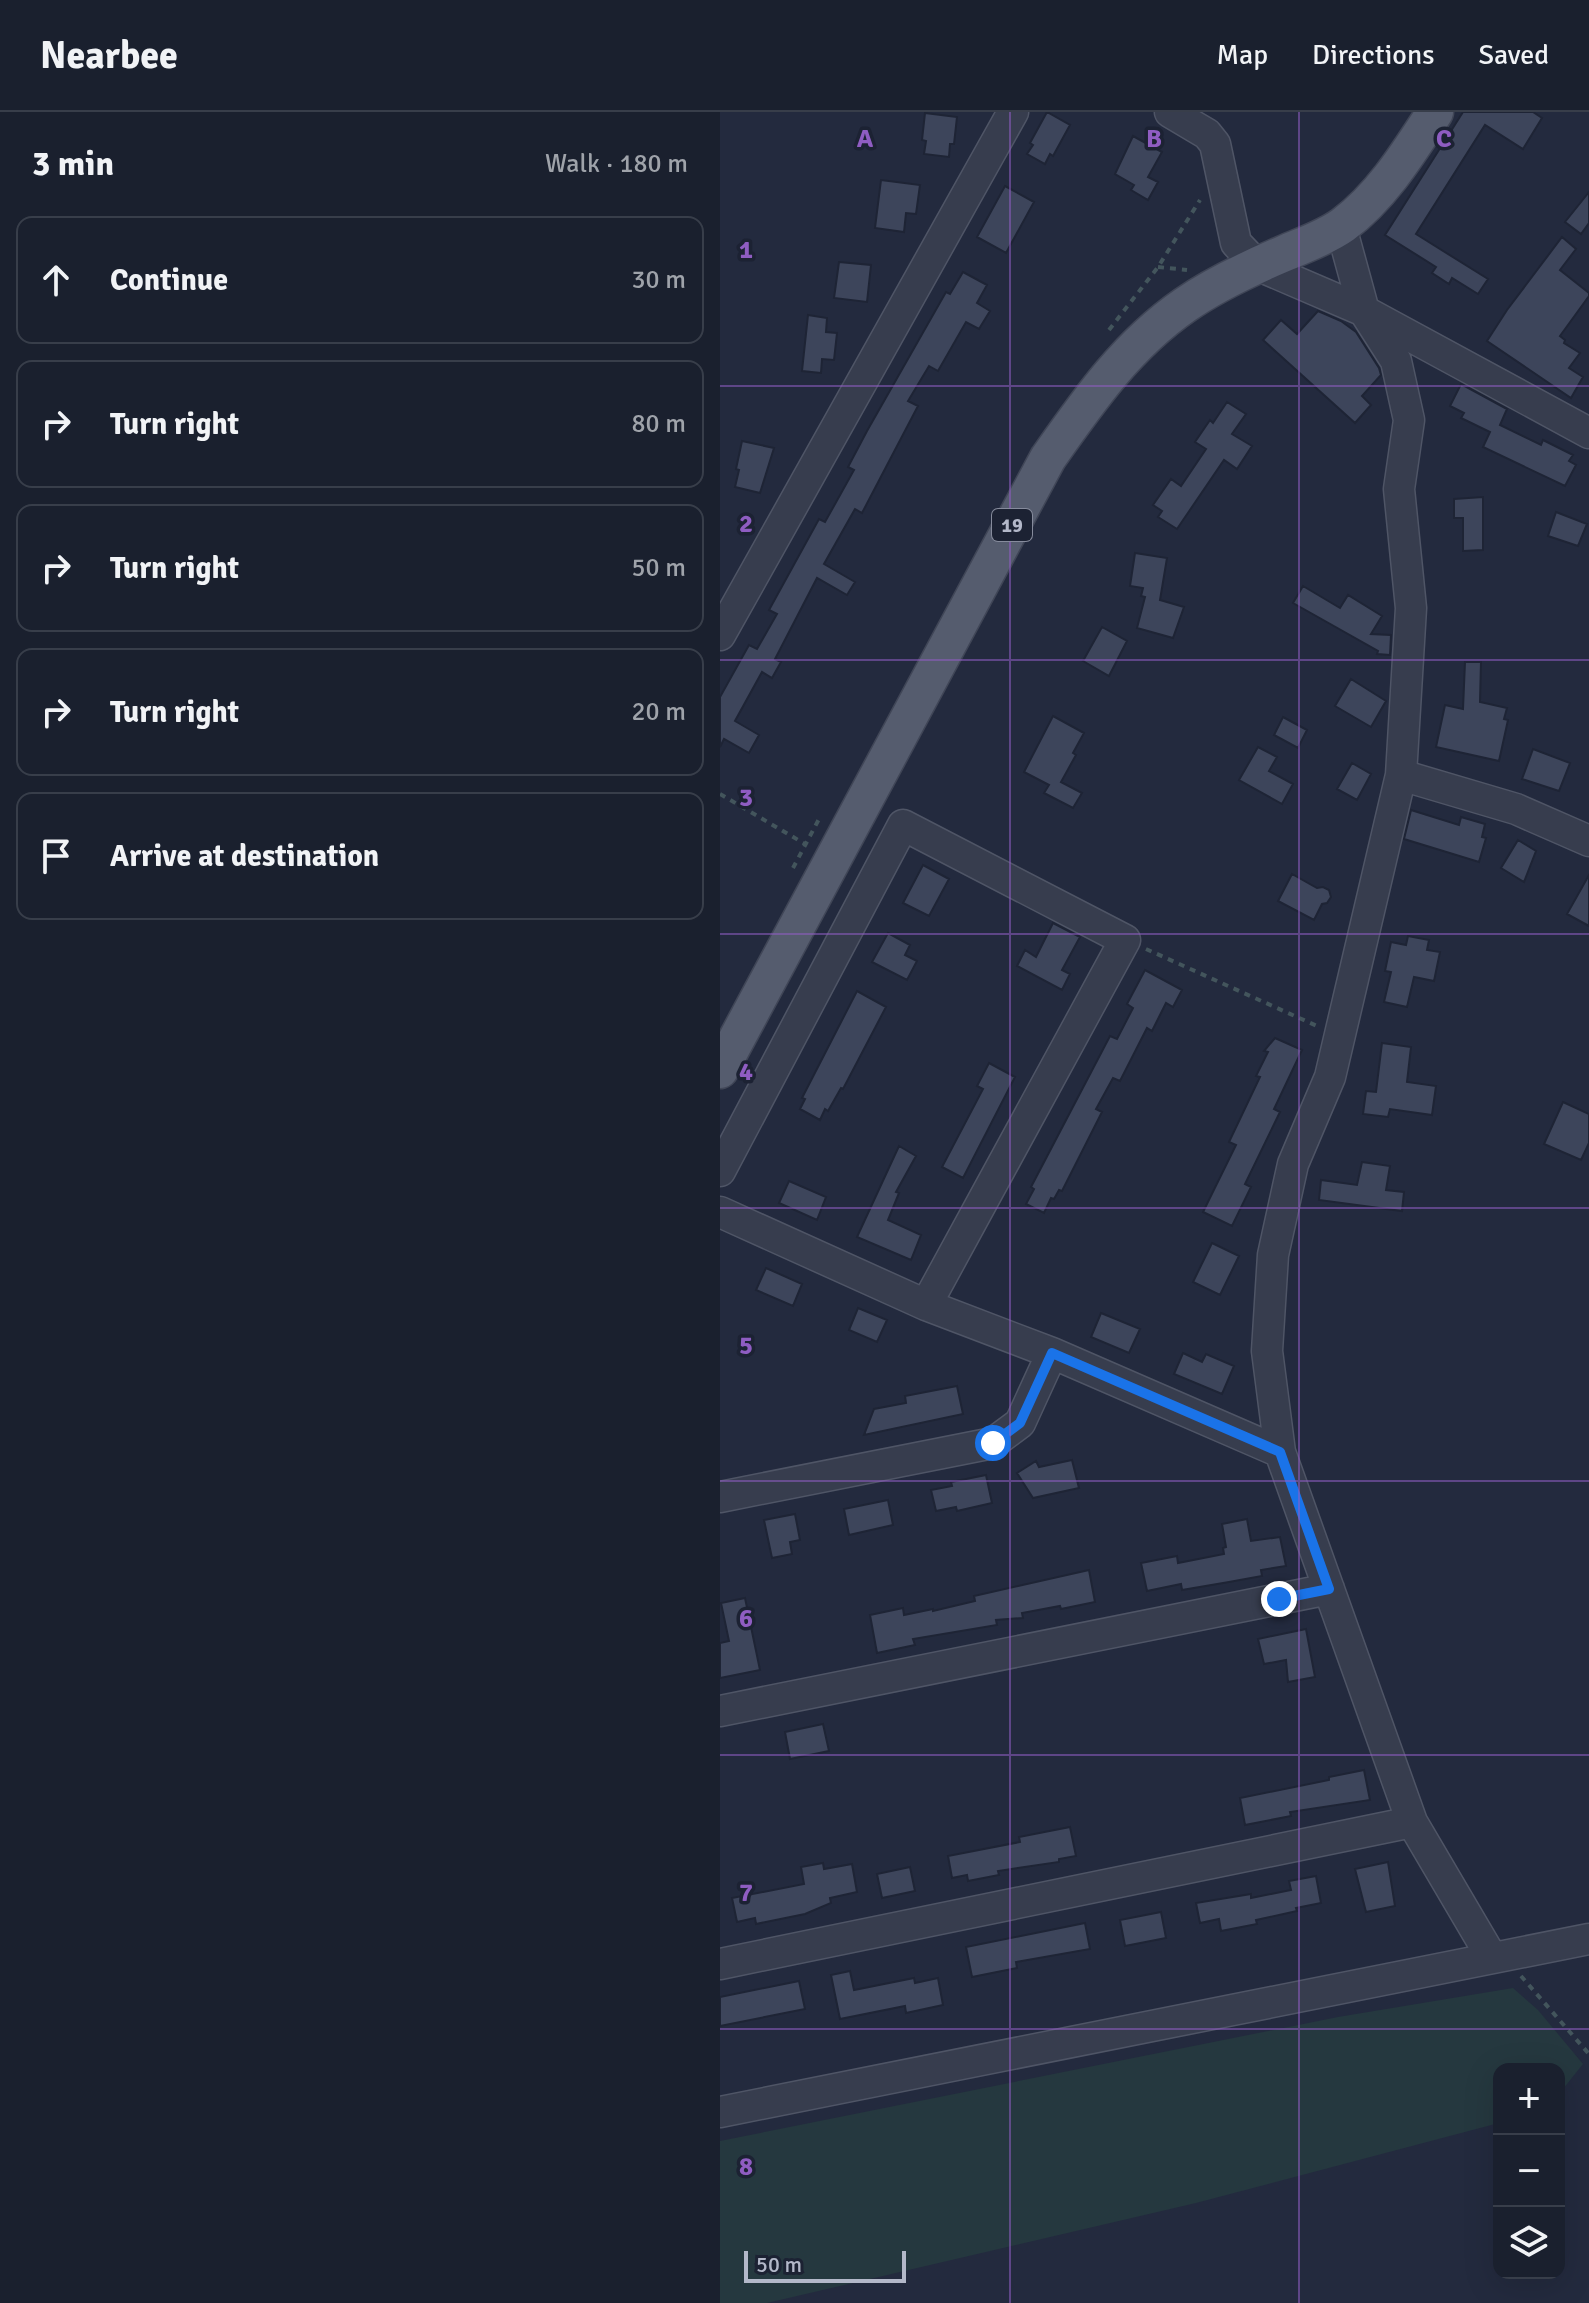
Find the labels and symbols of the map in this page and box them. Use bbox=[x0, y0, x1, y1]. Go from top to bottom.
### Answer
text: A bbox=[857, 123, 874, 155]
text: B bbox=[1146, 123, 1162, 155]
text: C bbox=[1436, 123, 1452, 155]
text: 1 bbox=[739, 234, 753, 266]
text: 2 bbox=[739, 508, 753, 540]
road number: 19 bbox=[992, 509, 1032, 541]
text: 3 bbox=[739, 782, 753, 814]
text: 4 bbox=[739, 1056, 753, 1088]
text: 5 bbox=[739, 1330, 753, 1362]
route start bbox=[975, 1425, 1011, 1461]
route end bbox=[1261, 1581, 1297, 1617]
text: 6 bbox=[739, 1603, 753, 1635]
text: 7 bbox=[739, 1877, 753, 1909]
text: 8 bbox=[739, 2151, 753, 2183]
scale bar bbox=[744, 2247, 906, 2283]

